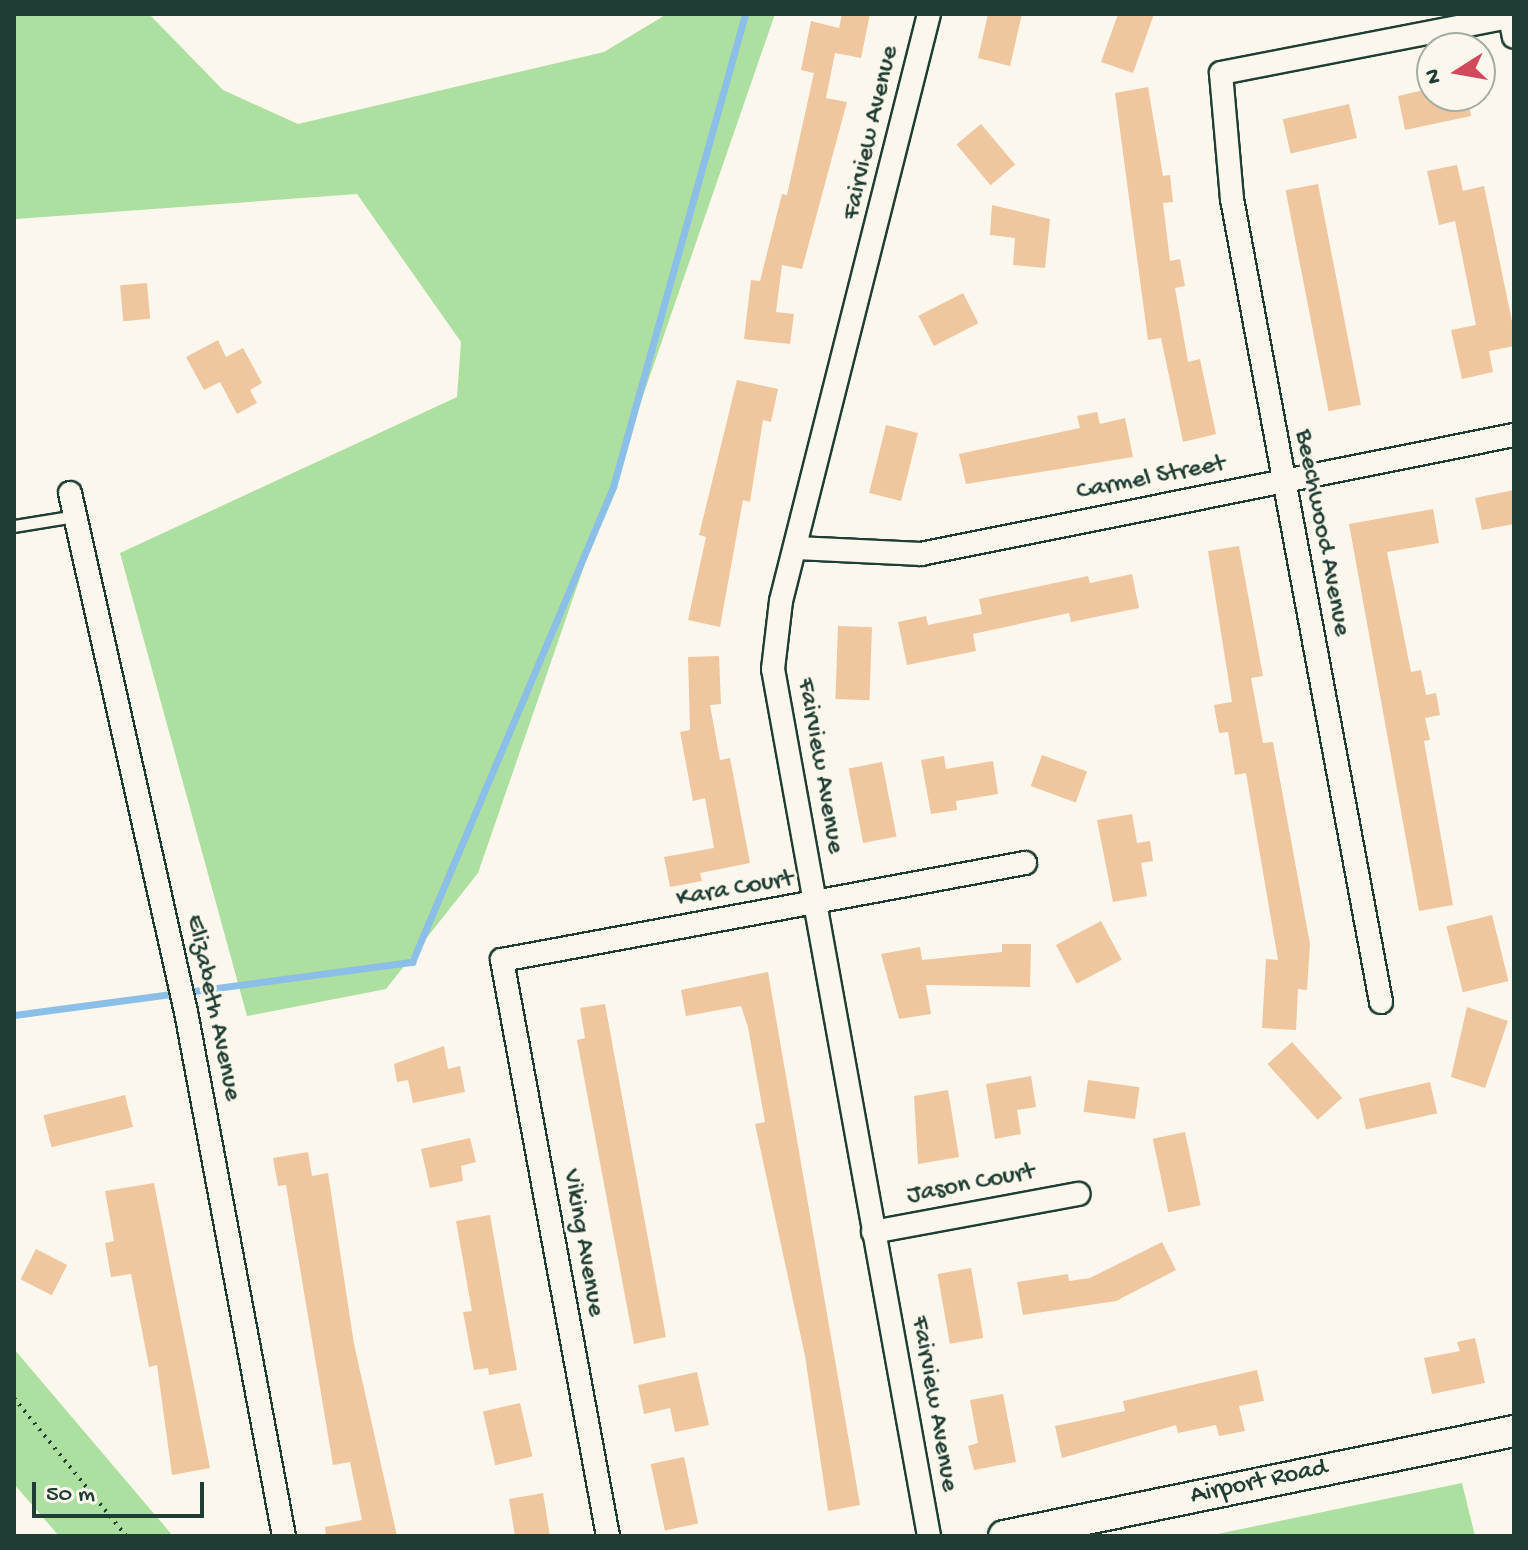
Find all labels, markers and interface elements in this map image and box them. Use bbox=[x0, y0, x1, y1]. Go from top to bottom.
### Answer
north arrow bbox=[1416, 32, 1496, 112]
street label: Fairview Avenue bbox=[837, 43, 907, 223]
text: N bbox=[1420, 67, 1449, 86]
street label: Beechwood Avenue bbox=[1286, 427, 1356, 639]
street label: Carmel Street bbox=[1074, 449, 1228, 509]
street label: Fairview Avenue bbox=[788, 676, 850, 856]
street label: Kara Court bbox=[674, 864, 796, 916]
street label: Elizabeth Avenue bbox=[177, 912, 247, 1104]
street label: Jason Court bbox=[905, 1157, 1037, 1213]
street label: Viking Avenue bbox=[554, 1167, 610, 1319]
street label: Fairview Avenue bbox=[902, 1314, 964, 1494]
street label: Airport Road bbox=[1188, 1453, 1330, 1513]
scale bar bbox=[36, 1466, 208, 1516]
text: 50 m bbox=[46, 1481, 95, 1510]

